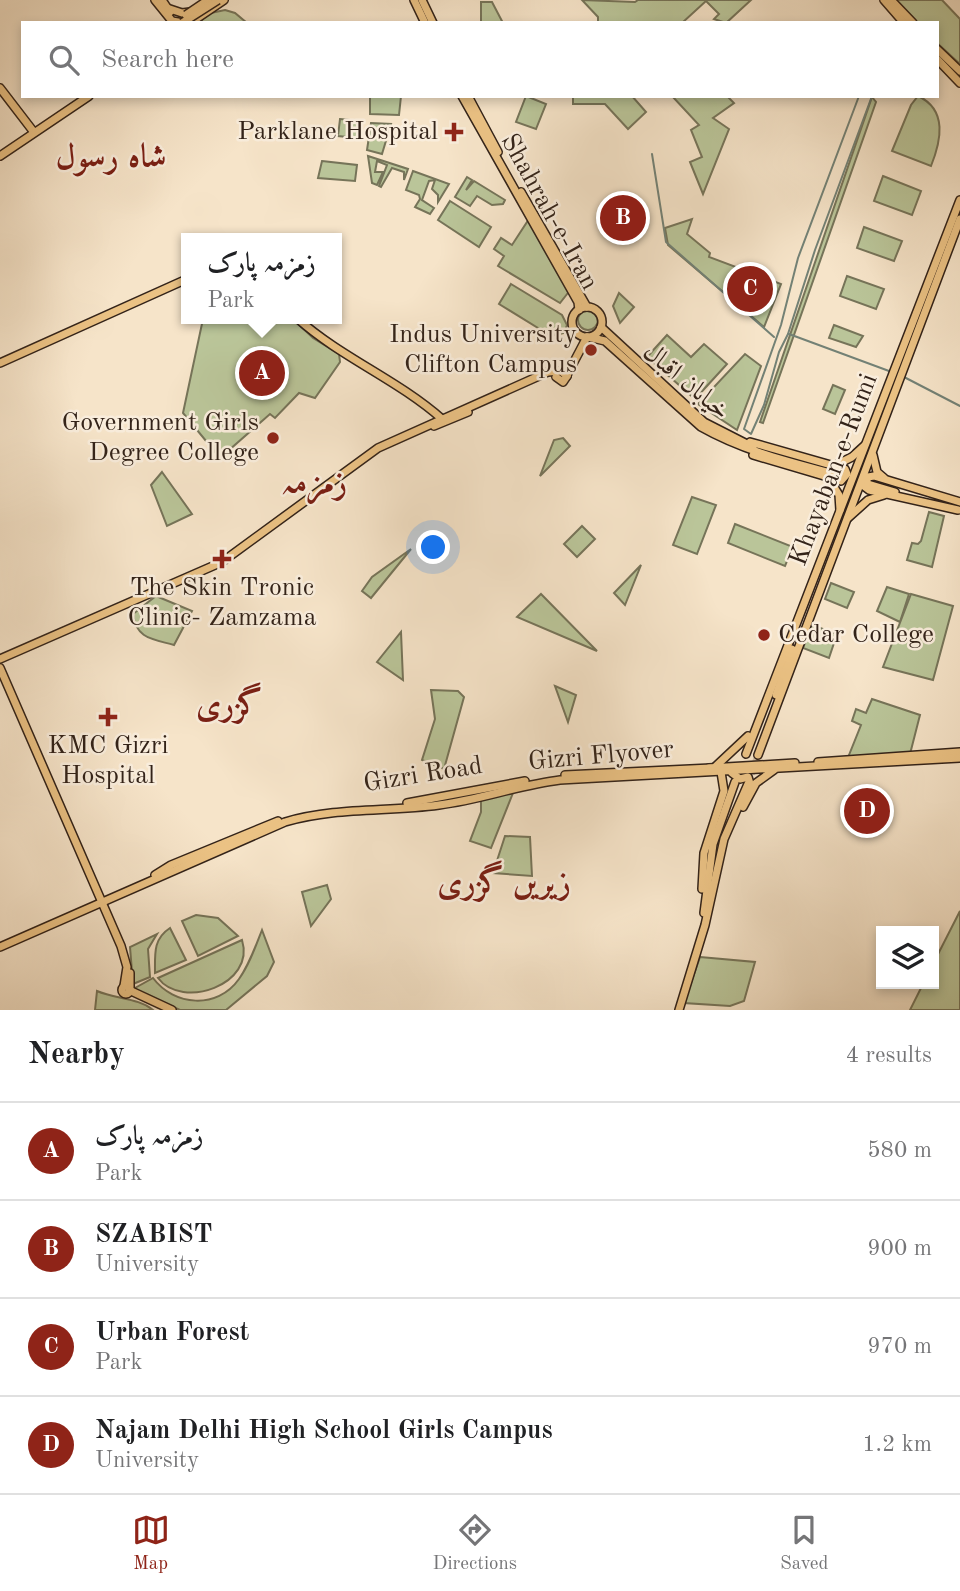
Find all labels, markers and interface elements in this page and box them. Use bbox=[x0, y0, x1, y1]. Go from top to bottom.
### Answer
search box bbox=[21, 21, 939, 98]
icon: search bbox=[45, 41, 83, 79]
text: Search here bbox=[101, 47, 234, 73]
place label: Parklane Hospital bbox=[237, 119, 438, 145]
marker: Parklane Hospital bbox=[444, 122, 464, 142]
street label: Shahrah-e-Iran bbox=[495, 130, 603, 294]
district label: شاہ رسول bbox=[56, 141, 166, 177]
pin: B bbox=[600, 192, 646, 244]
popup bbox=[181, 233, 342, 324]
text: زمزمہ پارک bbox=[207, 251, 316, 277]
pin: C bbox=[727, 263, 773, 315]
text: Park bbox=[207, 289, 255, 312]
place label: Indus University Clifton Campus bbox=[389, 322, 577, 378]
street label: خیابان اقبال bbox=[637, 339, 734, 426]
marker: Indus University Clifton Campus bbox=[583, 342, 599, 358]
pin: A bbox=[239, 347, 285, 399]
street label: Khayaban-e-Rumi bbox=[785, 370, 883, 570]
place label: Government Girls Degree College bbox=[62, 410, 259, 466]
marker: Government Girls Degree College bbox=[265, 430, 281, 446]
district label: زمزمہ bbox=[281, 468, 347, 505]
your location bbox=[416, 530, 450, 564]
marker: The Skin Tronic Clinic- Zamzama bbox=[212, 549, 232, 569]
place label: The Skin Tronic Clinic- Zamzama bbox=[128, 575, 317, 631]
place label: Cedar College bbox=[778, 622, 934, 648]
marker: Cedar College bbox=[756, 627, 772, 643]
district label: گزری bbox=[196, 682, 262, 725]
marker: KMC Gizri Hospital bbox=[98, 707, 118, 727]
place label: KMC Gizri Hospital bbox=[47, 733, 169, 789]
street label: Gizri Flyover bbox=[527, 737, 675, 775]
street label: Gizri Road bbox=[362, 753, 484, 797]
pin: D bbox=[844, 785, 890, 837]
district label: زیریں گزری bbox=[437, 860, 571, 903]
map controls bbox=[876, 926, 939, 989]
button: layers bbox=[876, 926, 939, 989]
text: Nearby bbox=[28, 1040, 125, 1070]
text: 4 results bbox=[846, 1044, 932, 1067]
text: زمزمہ پارک bbox=[95, 1124, 203, 1150]
text: A bbox=[42, 1139, 60, 1162]
text: 580 m bbox=[867, 1139, 932, 1162]
text: Park bbox=[95, 1162, 142, 1185]
text: SZABIST bbox=[95, 1222, 212, 1248]
text: B bbox=[43, 1237, 59, 1260]
text: 900 m bbox=[867, 1237, 932, 1260]
text: University bbox=[95, 1253, 199, 1276]
text: Urban Forest bbox=[95, 1320, 249, 1346]
text: C bbox=[43, 1335, 59, 1358]
text: 970 m bbox=[867, 1335, 932, 1358]
text: Park bbox=[95, 1351, 142, 1374]
text: Najam Delhi High School Girls Campus bbox=[95, 1418, 553, 1444]
text: D bbox=[42, 1433, 60, 1456]
text: 1.2 km bbox=[862, 1433, 932, 1456]
text: University bbox=[95, 1449, 199, 1472]
tab: Map bbox=[132, 1511, 170, 1576]
tab: Directions bbox=[433, 1511, 517, 1576]
tab: Saved bbox=[780, 1511, 828, 1576]

